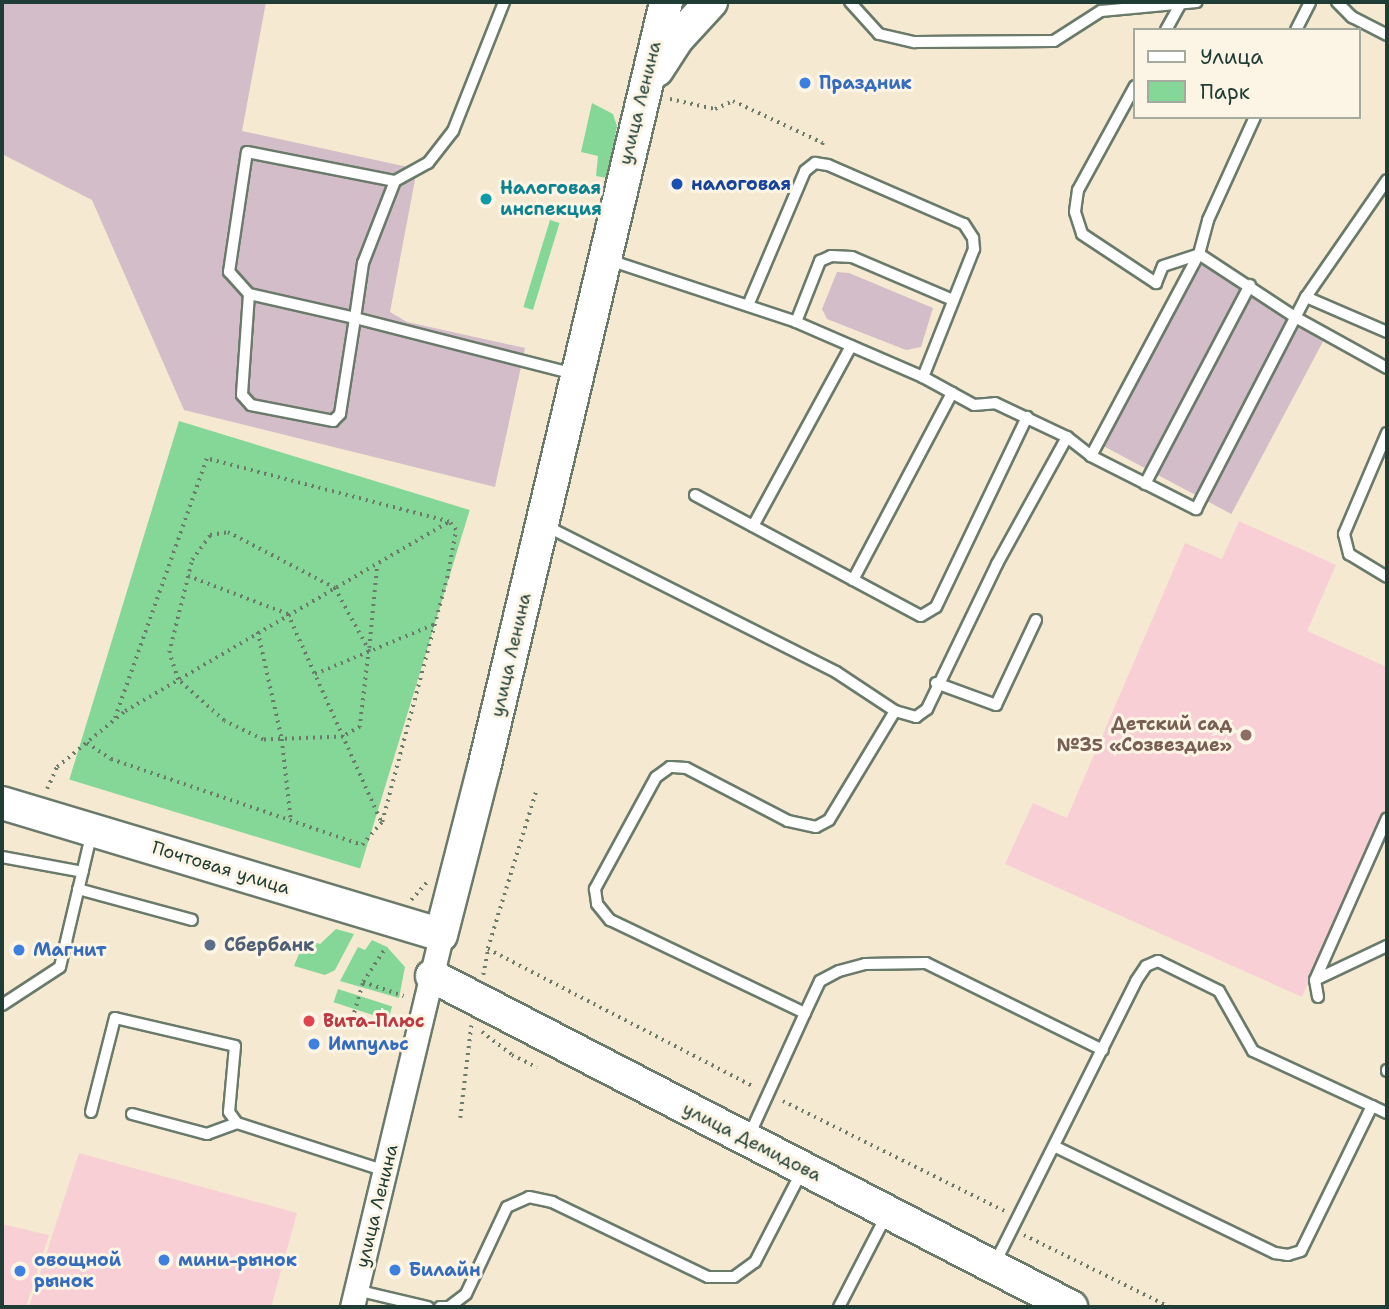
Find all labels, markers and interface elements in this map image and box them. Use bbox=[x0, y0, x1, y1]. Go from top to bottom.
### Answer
legend bbox=[1134, 28, 1361, 119]
street label: улица Ленина bbox=[614, 39, 666, 167]
text: Улица bbox=[1200, 43, 1263, 71]
place label: Праздник bbox=[819, 72, 912, 94]
marker: Праздник bbox=[797, 75, 813, 91]
text: Парк bbox=[1200, 78, 1250, 106]
place label: налоговая bbox=[691, 173, 791, 195]
marker: налоговая bbox=[669, 176, 685, 192]
place label: Налоговая инспекция bbox=[500, 178, 602, 220]
marker: Налоговая инспекция bbox=[478, 191, 494, 207]
street label: улица Ленина bbox=[486, 591, 536, 719]
place label: Детский сад №35 «Созвездие» bbox=[1056, 714, 1232, 756]
marker: Детский сад №35 «Созвездие» bbox=[1238, 727, 1254, 743]
street label: Почтовая улица bbox=[150, 837, 292, 899]
place label: Сбербанк bbox=[224, 934, 314, 956]
marker: Сбербанк bbox=[202, 937, 218, 953]
place label: Магнит bbox=[33, 939, 107, 961]
marker: Магнит bbox=[11, 942, 27, 958]
place label: Вита-Плюс bbox=[323, 1010, 425, 1032]
marker: Вита-Плюс bbox=[301, 1013, 317, 1029]
place label: Импульс bbox=[328, 1033, 409, 1055]
marker: Импульс bbox=[306, 1036, 322, 1052]
street label: улица Демидова bbox=[679, 1098, 825, 1186]
street label: улица Ленина bbox=[351, 1142, 403, 1270]
place label: мини-рынок bbox=[178, 1249, 297, 1271]
place label: овощной рынок bbox=[34, 1250, 121, 1292]
marker: мини-рынок bbox=[156, 1252, 172, 1268]
place label: Билайн bbox=[409, 1259, 481, 1281]
marker: Билайн bbox=[387, 1262, 403, 1278]
marker: овощной рынок bbox=[12, 1263, 28, 1279]

